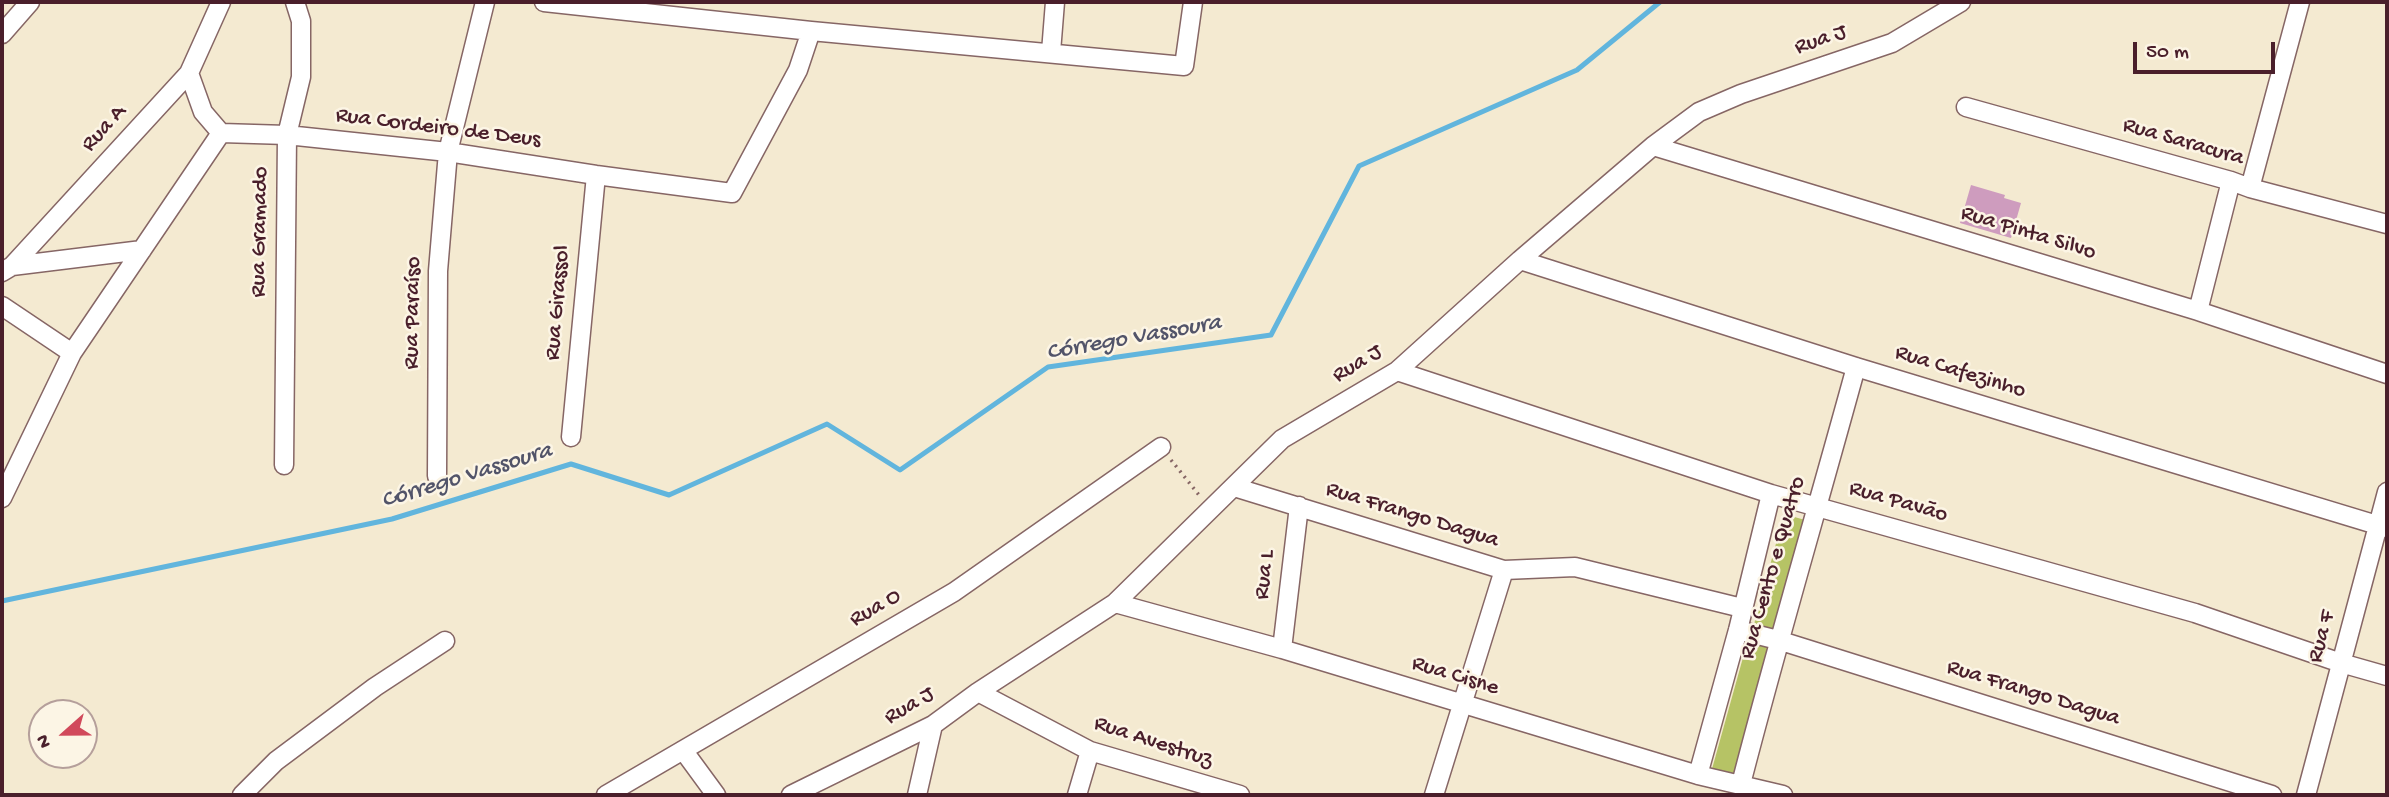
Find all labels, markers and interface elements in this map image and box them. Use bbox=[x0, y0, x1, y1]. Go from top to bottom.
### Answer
street label: Rua J bbox=[1791, 19, 1851, 63]
scale bar bbox=[2137, 28, 2279, 72]
text: 50 m bbox=[2146, 41, 2189, 66]
street label: Rua A bbox=[76, 99, 134, 159]
street label: Rua Cordeiro de Deus bbox=[334, 103, 542, 155]
street label: Rua Saracura bbox=[2119, 113, 2247, 173]
street label: Rua Gramado bbox=[246, 166, 276, 298]
street label: Rua Pinta Silvo bbox=[1957, 200, 2099, 268]
street label: Rua Girassol bbox=[540, 244, 578, 362]
street label: Rua Paraíso bbox=[399, 256, 429, 370]
water label: Córrego Vassoura bbox=[1045, 309, 1223, 369]
street label: Rua J bbox=[1328, 339, 1388, 391]
street label: Rua Cafezinho bbox=[1891, 340, 2029, 406]
water label: Córrego Vassoura bbox=[378, 437, 556, 517]
street label: Rua Cento e Quatro bbox=[1735, 473, 1813, 663]
street label: Rua Pavão bbox=[1845, 476, 1951, 530]
street label: Rua Frango Dagua bbox=[1322, 477, 1502, 555]
street label: Rua L bbox=[1249, 549, 1283, 601]
street label: Rua O bbox=[845, 583, 907, 635]
street label: Rua F bbox=[2303, 608, 2343, 666]
street label: Rua Cisne bbox=[1408, 651, 1502, 703]
street label: Rua Frango Dagua bbox=[1943, 655, 2123, 733]
street label: Rua J bbox=[880, 682, 940, 732]
north arrow bbox=[28, 699, 98, 769]
street label: Rua Avestruz bbox=[1090, 711, 1216, 775]
text: N bbox=[32, 731, 58, 751]

